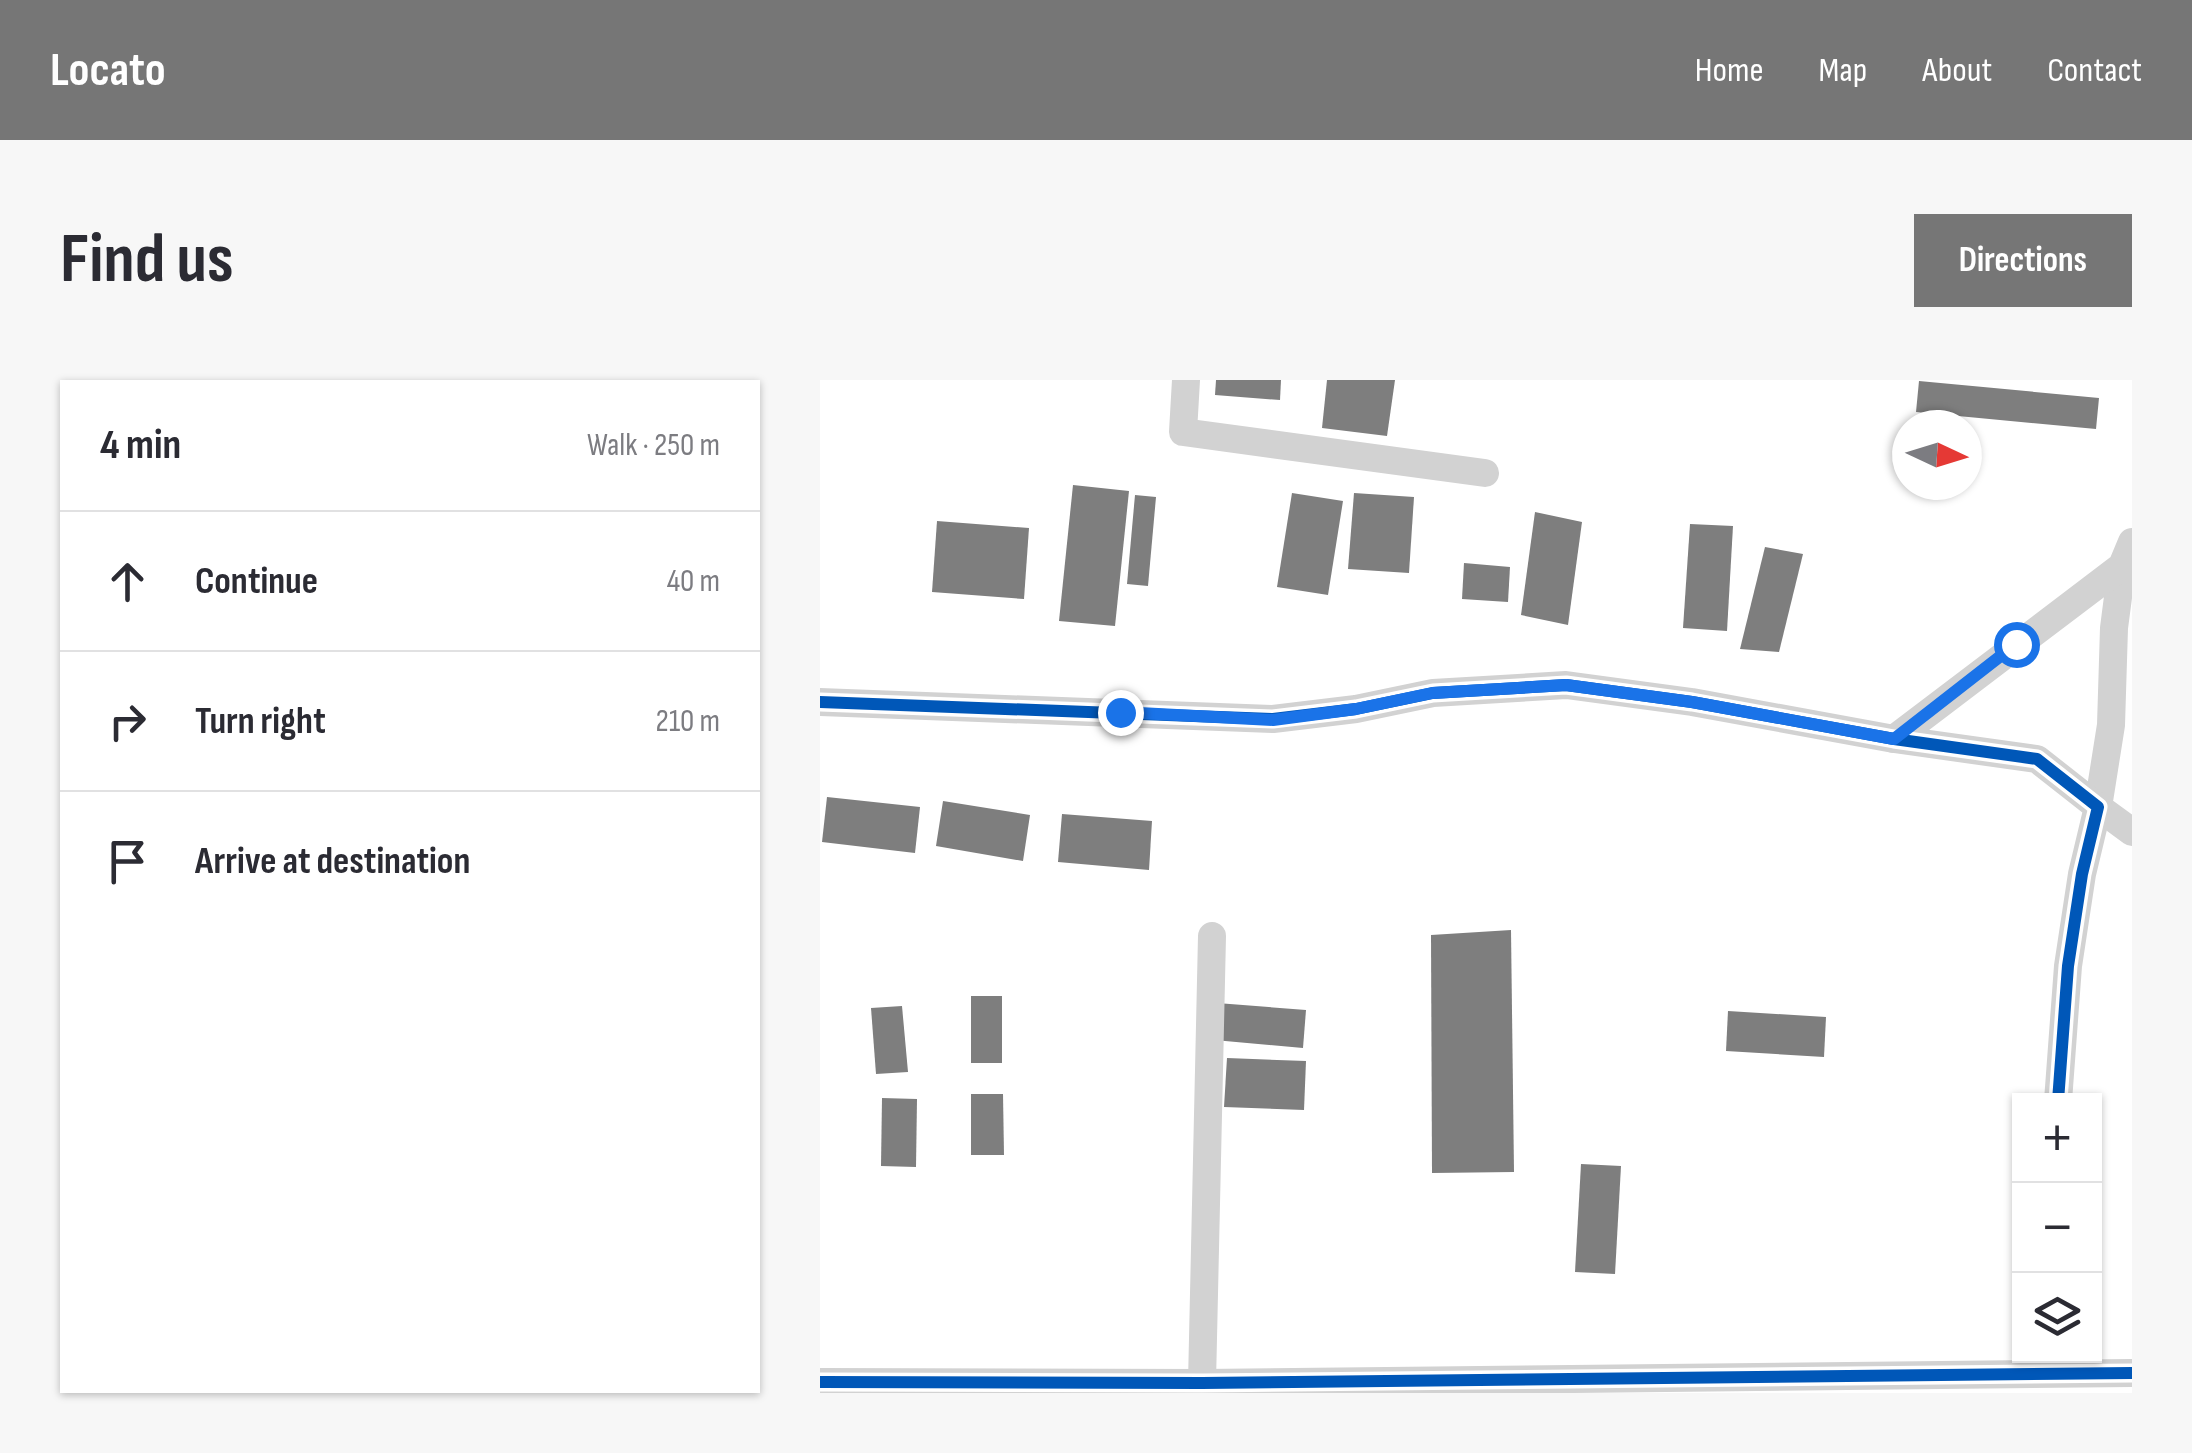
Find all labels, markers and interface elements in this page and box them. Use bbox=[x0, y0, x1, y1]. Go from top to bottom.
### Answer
text: Locato bbox=[50, 42, 166, 99]
text: Home bbox=[1695, 49, 1764, 92]
text: Map bbox=[1819, 49, 1867, 92]
text: About bbox=[1922, 49, 1992, 92]
text: Contact bbox=[2047, 49, 2142, 92]
button: Directions bbox=[1914, 214, 2132, 307]
text: Find us bbox=[60, 218, 234, 302]
north arrow bbox=[1892, 410, 1982, 500]
text: 4 min bbox=[100, 420, 181, 471]
text: Walk · 250 m bbox=[587, 426, 720, 465]
icon: ahead bbox=[100, 554, 155, 609]
text: Continue bbox=[195, 559, 318, 604]
text: 40 m bbox=[667, 562, 720, 601]
route start bbox=[1994, 622, 2040, 668]
route end bbox=[1098, 690, 1144, 736]
icon: right bbox=[100, 694, 155, 749]
text: Turn right bbox=[195, 699, 326, 744]
text: 210 m bbox=[656, 702, 720, 741]
icon: arrive bbox=[100, 834, 155, 889]
text: Arrive at destination bbox=[195, 839, 470, 884]
map controls bbox=[2012, 1093, 2102, 1363]
button: + bbox=[2012, 1093, 2102, 1183]
button: − bbox=[2012, 1183, 2102, 1273]
button: layers bbox=[2012, 1273, 2102, 1363]

